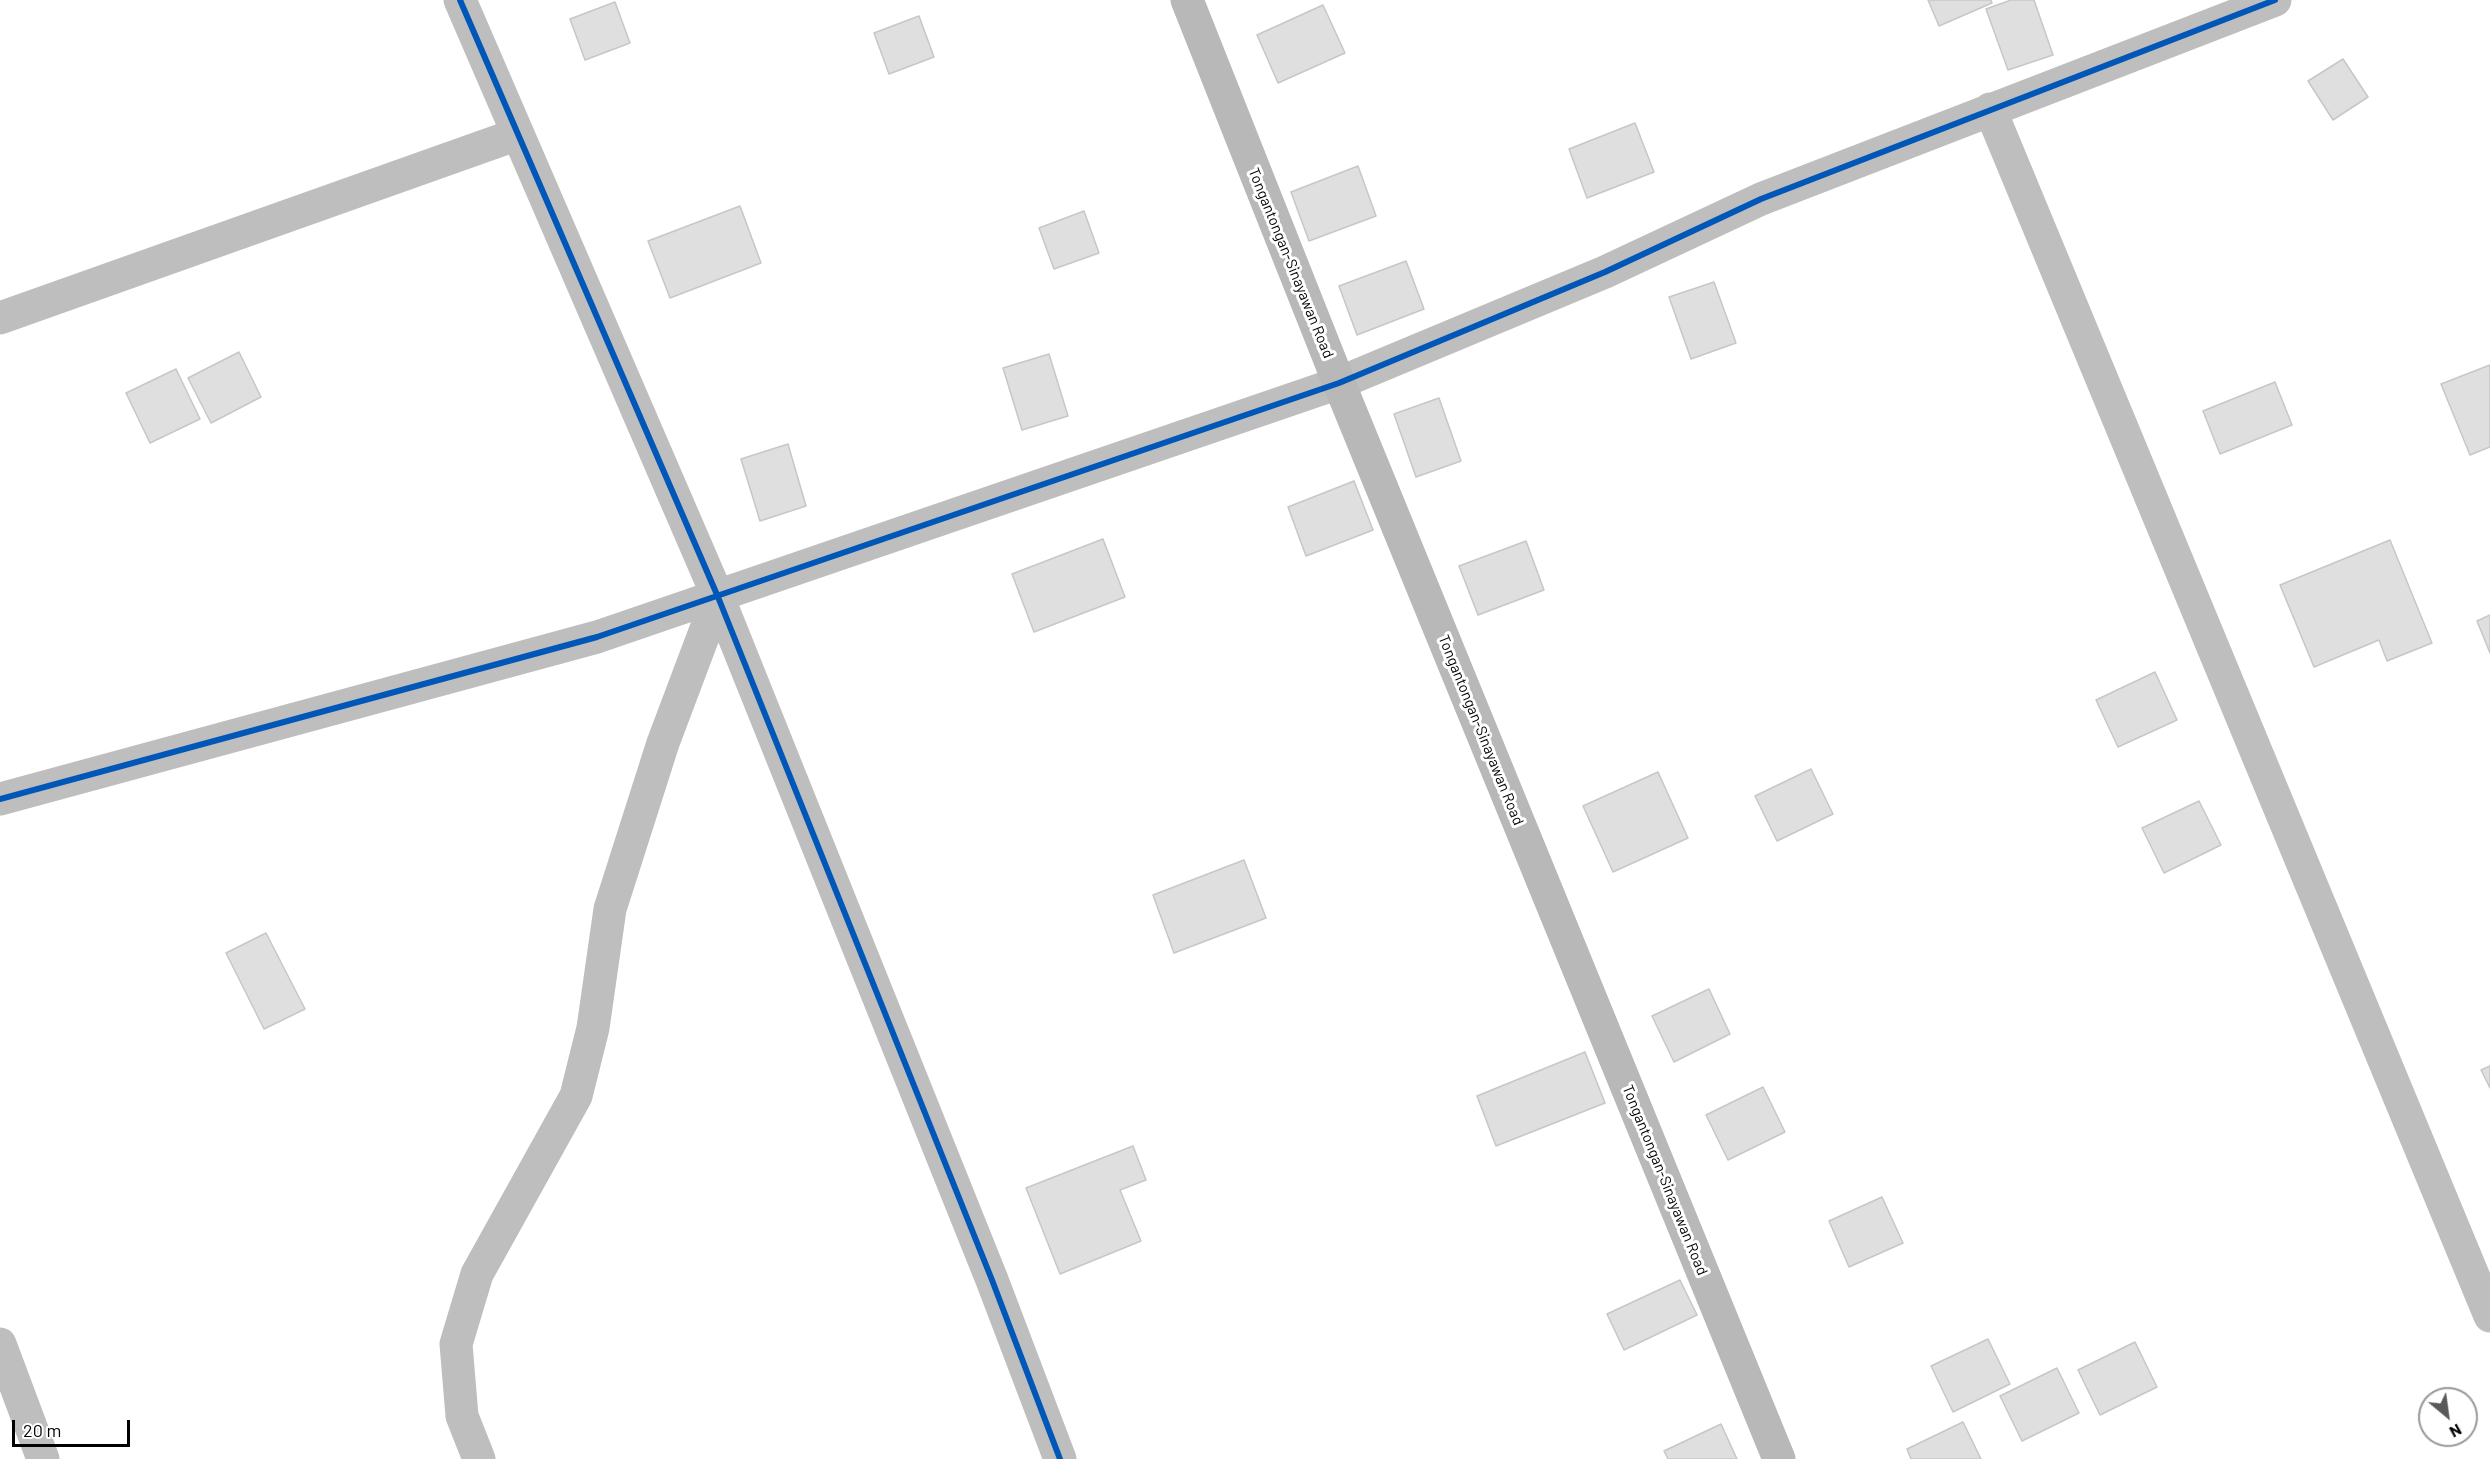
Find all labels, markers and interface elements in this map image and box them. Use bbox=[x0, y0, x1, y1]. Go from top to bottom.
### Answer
street label: Tongantongan-Sinayawan Road bbox=[1244, 165, 1338, 361]
street label: Tongantongan-Sinayawan Road bbox=[1434, 632, 1528, 828]
street label: Tongantongan-Sinayawan Road bbox=[1618, 1082, 1712, 1278]
north arrow bbox=[2418, 1387, 2478, 1447]
scale bar bbox=[15, 1408, 134, 1446]
text: 20 m bbox=[23, 1419, 61, 1441]
text: N bbox=[2447, 1421, 2465, 1442]

